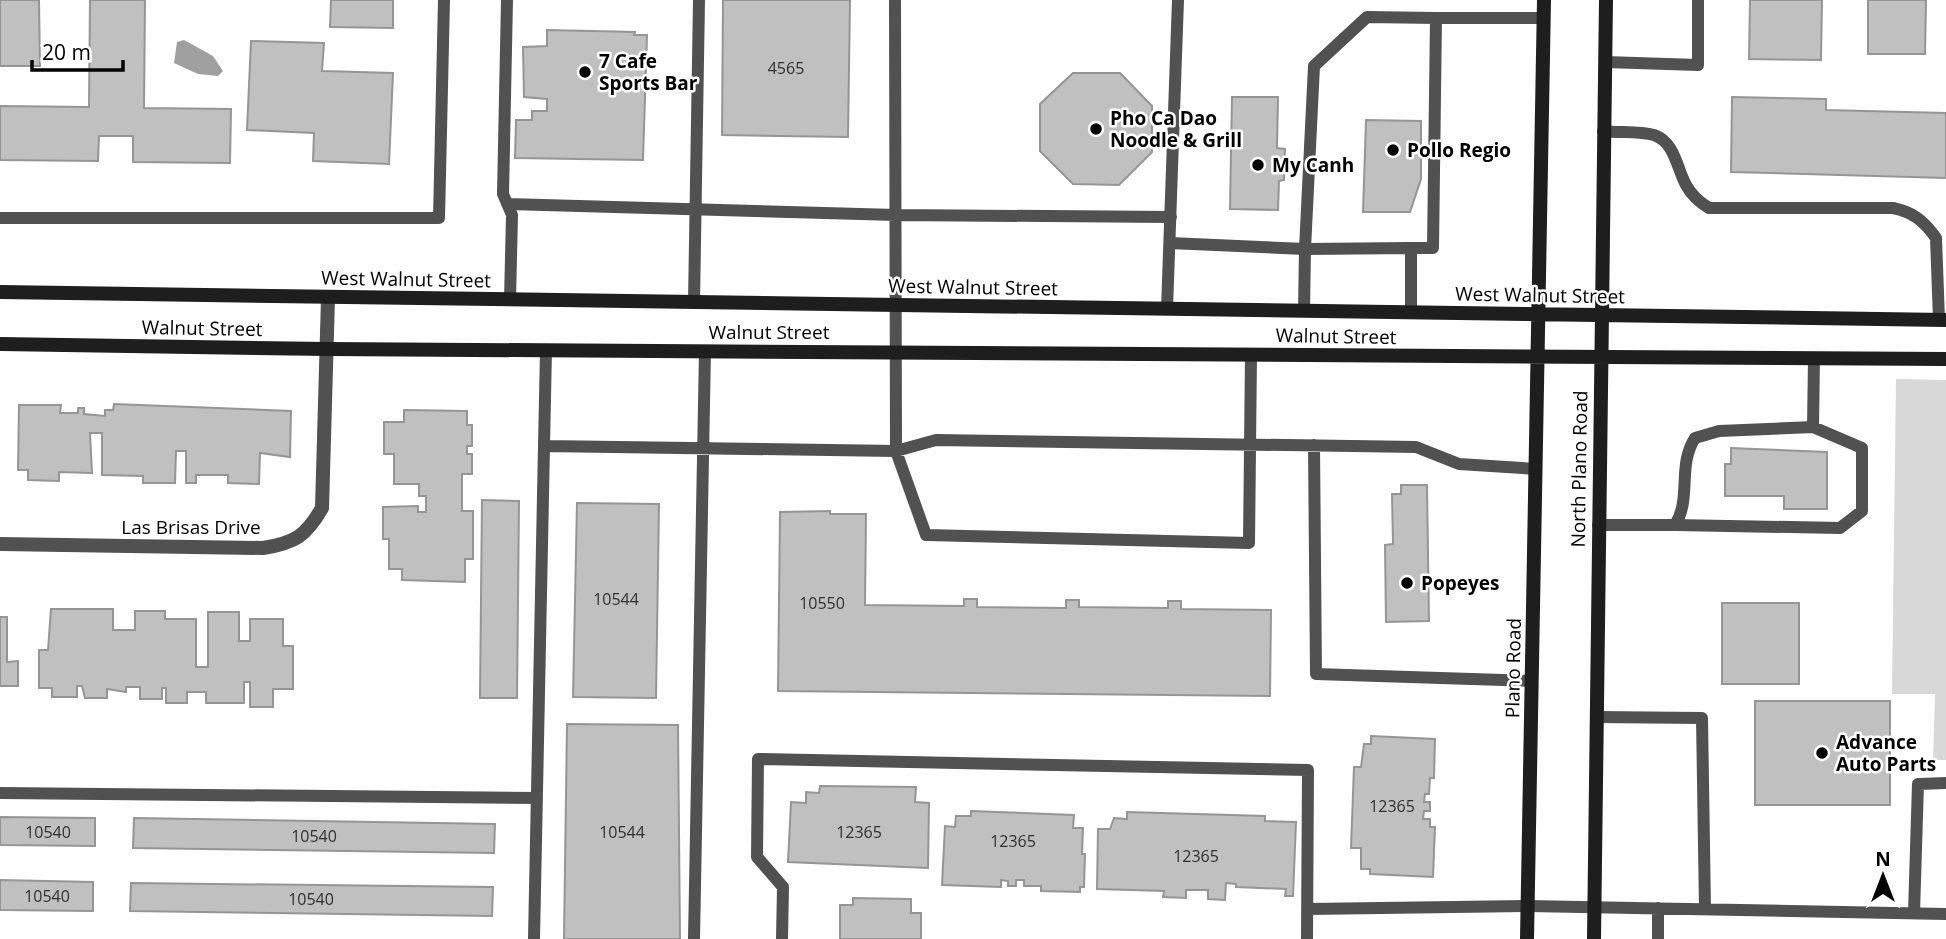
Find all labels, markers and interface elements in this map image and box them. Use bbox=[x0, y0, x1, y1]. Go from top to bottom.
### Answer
scale bar bbox=[32, 28, 122, 72]
text: 20 m bbox=[42, 38, 91, 66]
place label: 7 Cafe Sports Bar bbox=[599, 48, 698, 96]
house number: 4565 bbox=[768, 57, 804, 79]
marker: 7 Cafe Sports Bar bbox=[577, 64, 593, 80]
place label: Pho Ca Dao Noodle & Grill bbox=[1110, 105, 1242, 153]
marker: Pho Ca Dao Noodle & Grill bbox=[1088, 121, 1104, 137]
place label: Pollo Regio bbox=[1407, 137, 1511, 163]
marker: Pollo Regio bbox=[1385, 142, 1401, 158]
place label: My Canh bbox=[1272, 152, 1354, 178]
marker: My Canh bbox=[1250, 157, 1266, 173]
street label: West Walnut Street bbox=[321, 265, 491, 293]
street label: West Walnut Street bbox=[888, 273, 1058, 301]
street label: West Walnut Street bbox=[1455, 281, 1625, 309]
street label: Walnut Street bbox=[141, 314, 263, 342]
street label: Walnut Street bbox=[709, 319, 830, 345]
street label: Walnut Street bbox=[1275, 322, 1397, 350]
street label: North Plano Road bbox=[1565, 390, 1593, 548]
street label: Las Brisas Drive bbox=[121, 514, 261, 540]
place label: Popeyes bbox=[1421, 570, 1499, 596]
marker: Popeyes bbox=[1399, 575, 1415, 591]
house number: 10544 bbox=[593, 588, 639, 610]
house number: 10550 bbox=[799, 592, 845, 614]
street label: Plano Road bbox=[1499, 618, 1527, 718]
place label: Advance Auto Parts bbox=[1836, 729, 1936, 777]
marker: Advance Auto Parts bbox=[1814, 745, 1830, 761]
house number: 12365 bbox=[1369, 795, 1415, 817]
house number: 10540 bbox=[25, 821, 71, 843]
house number: 10544 bbox=[599, 821, 645, 843]
house number: 12365 bbox=[836, 821, 882, 843]
house number: 10540 bbox=[291, 825, 337, 847]
house number: 12365 bbox=[990, 830, 1036, 852]
north arrow bbox=[1848, 841, 1918, 911]
house number: 12365 bbox=[1173, 845, 1219, 867]
text: N bbox=[1875, 846, 1891, 872]
house number: 10540 bbox=[24, 885, 70, 907]
house number: 10540 bbox=[288, 888, 334, 910]

